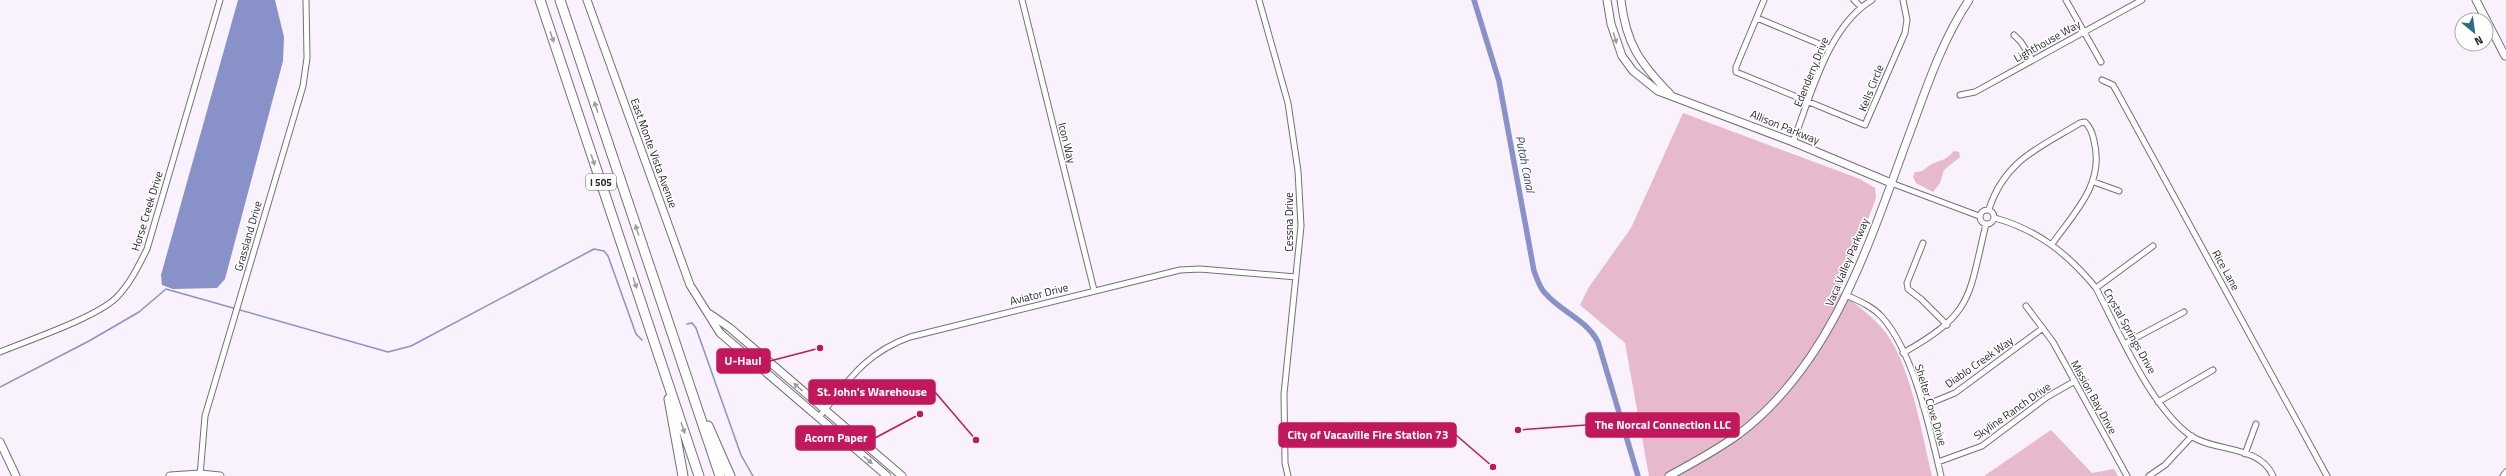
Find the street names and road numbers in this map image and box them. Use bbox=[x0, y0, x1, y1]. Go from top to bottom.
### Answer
street label: Lighthouse Way bbox=[2011, 16, 2084, 66]
street label: Edenderry Drive bbox=[1790, 34, 1832, 109]
street label: Kells Circle bbox=[1854, 62, 1888, 114]
street label: East Monte Vista Avenue bbox=[627, 96, 681, 211]
street label: Allison Parkway bbox=[1748, 106, 1823, 148]
street label: Icon Way bbox=[1054, 121, 1080, 166]
street label: Horse Creek Drive bbox=[127, 169, 167, 253]
road number: I 505 bbox=[586, 174, 616, 190]
street label: Cessna Drive bbox=[1281, 192, 1297, 252]
street label: Grassland Drive bbox=[230, 198, 266, 273]
street label: Vaca Valley Parkway bbox=[1821, 215, 1873, 309]
street label: Rice Lane bbox=[2208, 247, 2244, 294]
street label: Aviator Drive bbox=[1008, 279, 1070, 309]
street label: Crystal Springs Drive bbox=[2100, 285, 2160, 377]
street label: Diablo Creek Way bbox=[1941, 332, 2017, 392]
street label: Mission Bay Drive bbox=[2067, 357, 2121, 437]
street label: Shelter Cove Drive bbox=[1911, 362, 1951, 448]
street label: Skyline Ranch Drive bbox=[1970, 378, 2054, 444]

